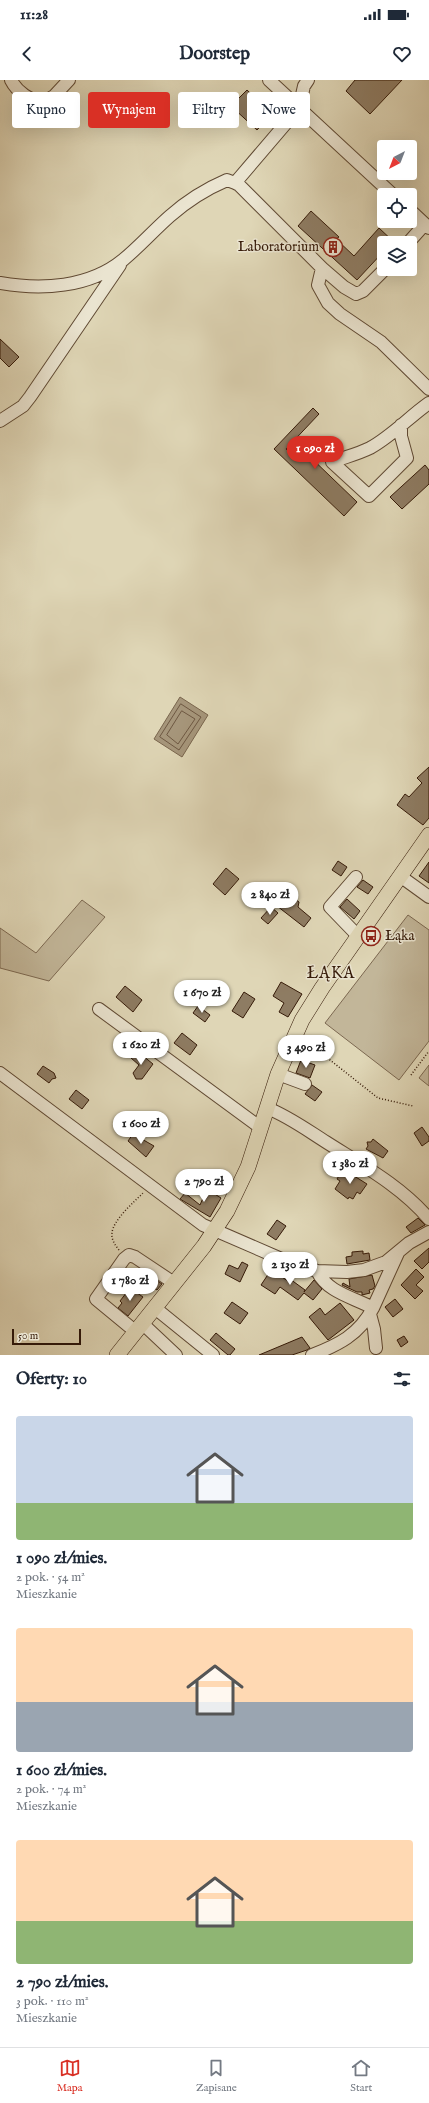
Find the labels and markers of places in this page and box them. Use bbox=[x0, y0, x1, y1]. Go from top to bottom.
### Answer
building icon: Laboratorium bbox=[322, 236, 344, 258]
place label: Laboratorium bbox=[238, 238, 319, 256]
pin: 1 090 zł bbox=[274, 436, 356, 470]
pin: 2 840 zł bbox=[229, 882, 311, 916]
bus stop icon: Łąka bbox=[360, 925, 382, 947]
place label: Łąka bbox=[385, 927, 415, 945]
pin: 1 670 zł bbox=[161, 980, 243, 1014]
pin: 1 620 zł bbox=[100, 1032, 182, 1066]
pin: 3 490 zł bbox=[265, 1035, 347, 1069]
pin: 1 600 zł bbox=[100, 1111, 182, 1145]
pin: 1 380 zł bbox=[309, 1151, 391, 1185]
pin: 2 790 zł bbox=[163, 1169, 245, 1203]
pin: 2 130 zł bbox=[249, 1252, 331, 1286]
pin: 1 780 zł bbox=[89, 1268, 171, 1302]

